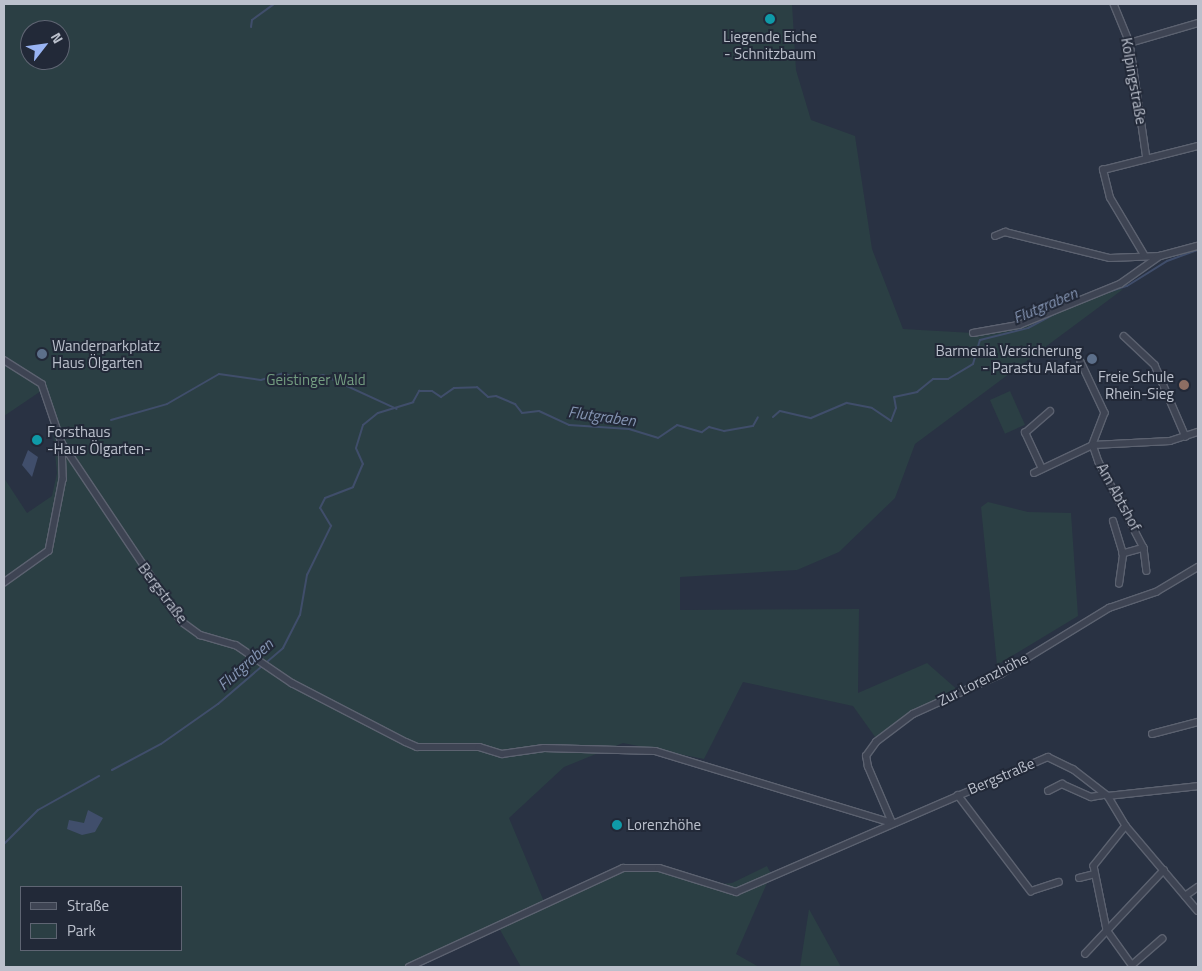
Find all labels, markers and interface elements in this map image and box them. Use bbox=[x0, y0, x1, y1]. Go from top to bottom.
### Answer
marker: Liegende Eiche - Schnitzbaum bbox=[764, 13, 776, 25]
north arrow bbox=[20, 20, 70, 70]
place label: Liegende Eiche - Schnitzbaum bbox=[723, 27, 817, 62]
text: N bbox=[46, 28, 69, 47]
street label: Kolpingstraße bbox=[1118, 36, 1150, 126]
water label: Flutgraben bbox=[1010, 283, 1080, 327]
place label: Wanderparkplatz Haus Ölgarten bbox=[52, 336, 160, 371]
place label: Barmenia Versicherung - Parastu Alafar bbox=[935, 341, 1082, 376]
marker: Wanderparkplatz Haus Ölgarten bbox=[36, 348, 48, 360]
marker: Barmenia Versicherung - Parastu Alafar bbox=[1086, 353, 1098, 365]
place label: Freie Schule Rhein-Sieg bbox=[1098, 367, 1174, 402]
park label: Geistinger Wald bbox=[266, 371, 366, 389]
marker: Freie Schule Rhein-Sieg bbox=[1178, 379, 1190, 391]
water label: Flutgraben bbox=[567, 402, 637, 430]
place label: Forsthaus -Haus Ölgarten- bbox=[47, 422, 151, 457]
marker: Forsthaus -Haus Ölgarten- bbox=[31, 434, 43, 446]
street label: Am Abtshof bbox=[1093, 460, 1145, 534]
street label: Bergstraße bbox=[135, 559, 191, 627]
water label: Flutgraben bbox=[213, 634, 277, 694]
street label: Zur Lorenzhöhe bbox=[935, 649, 1031, 709]
street label: Bergstraße bbox=[965, 754, 1037, 798]
place label: Lorenzhöhe bbox=[627, 816, 701, 834]
marker: Lorenzhöhe bbox=[611, 819, 623, 831]
legend bbox=[20, 886, 182, 951]
text: Straße bbox=[67, 894, 109, 917]
text: Park bbox=[67, 919, 96, 942]

